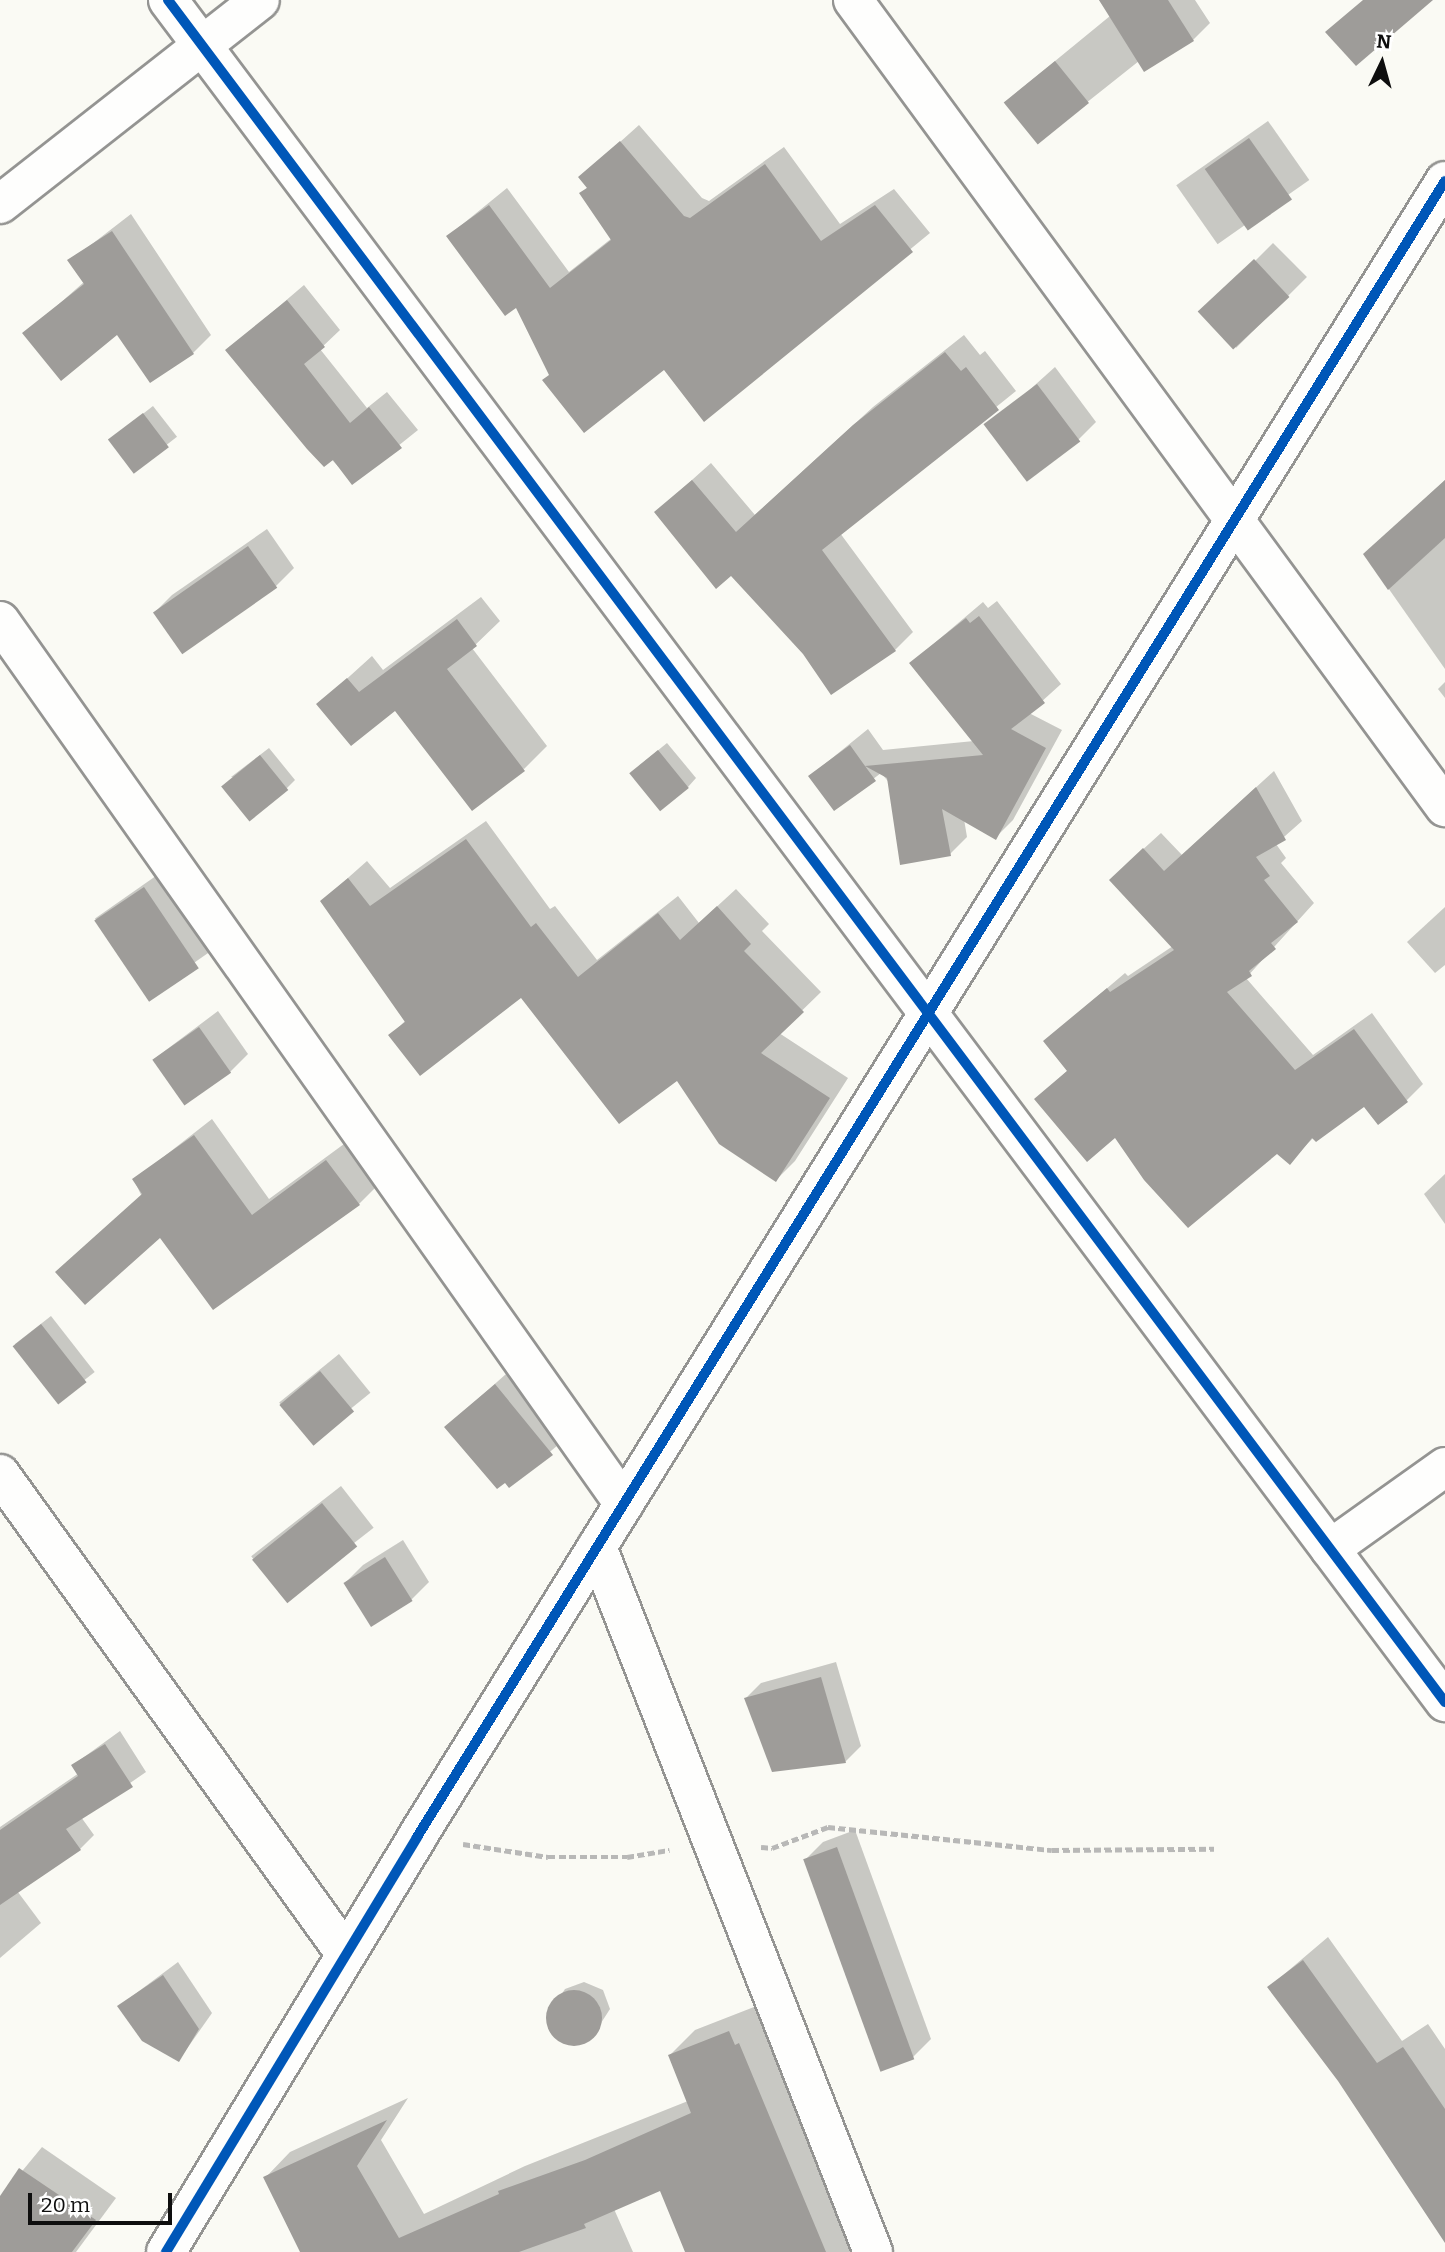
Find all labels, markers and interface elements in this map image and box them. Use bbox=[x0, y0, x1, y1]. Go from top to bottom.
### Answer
north arrow bbox=[1347, 28, 1417, 98]
text: N bbox=[1376, 29, 1392, 54]
scale bar bbox=[32, 2178, 175, 2222]
text: 20 m bbox=[41, 2192, 90, 2218]

